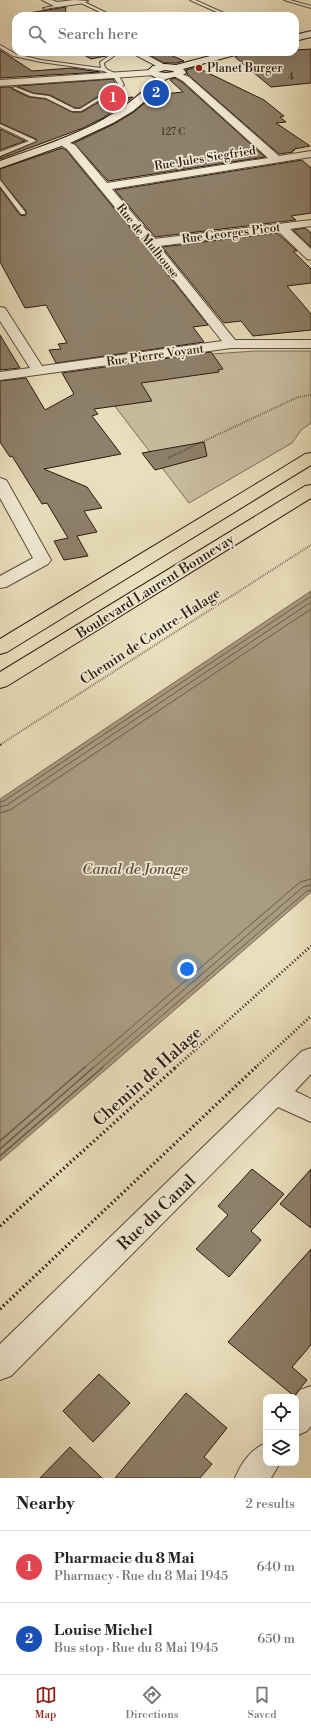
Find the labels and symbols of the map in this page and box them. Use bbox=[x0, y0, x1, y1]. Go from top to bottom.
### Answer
place label: Planet Burger bbox=[207, 61, 282, 76]
marker: Planet Burger bbox=[194, 63, 204, 73]
house number: 4 bbox=[288, 71, 294, 83]
pin: 2 bbox=[143, 78, 169, 108]
pin: 1 bbox=[100, 83, 126, 113]
house number: 127 C bbox=[161, 126, 185, 138]
street label: Rue Jules Siegfried bbox=[153, 143, 257, 174]
street label: Rue de Mulhouse bbox=[113, 201, 182, 282]
street label: Rue Georges Picot bbox=[181, 220, 282, 247]
street label: Rue Pierre Voyant bbox=[105, 341, 205, 370]
street label: Boulevard Laurent Bonnevay bbox=[72, 531, 238, 644]
street label: Chemin de Contre-Halage bbox=[77, 585, 224, 689]
water label: Canal de Jonage bbox=[82, 860, 188, 879]
your location bbox=[177, 959, 197, 979]
street label: Chemin de Halage bbox=[89, 1022, 207, 1132]
street label: Rue du Canal bbox=[113, 1170, 200, 1256]

